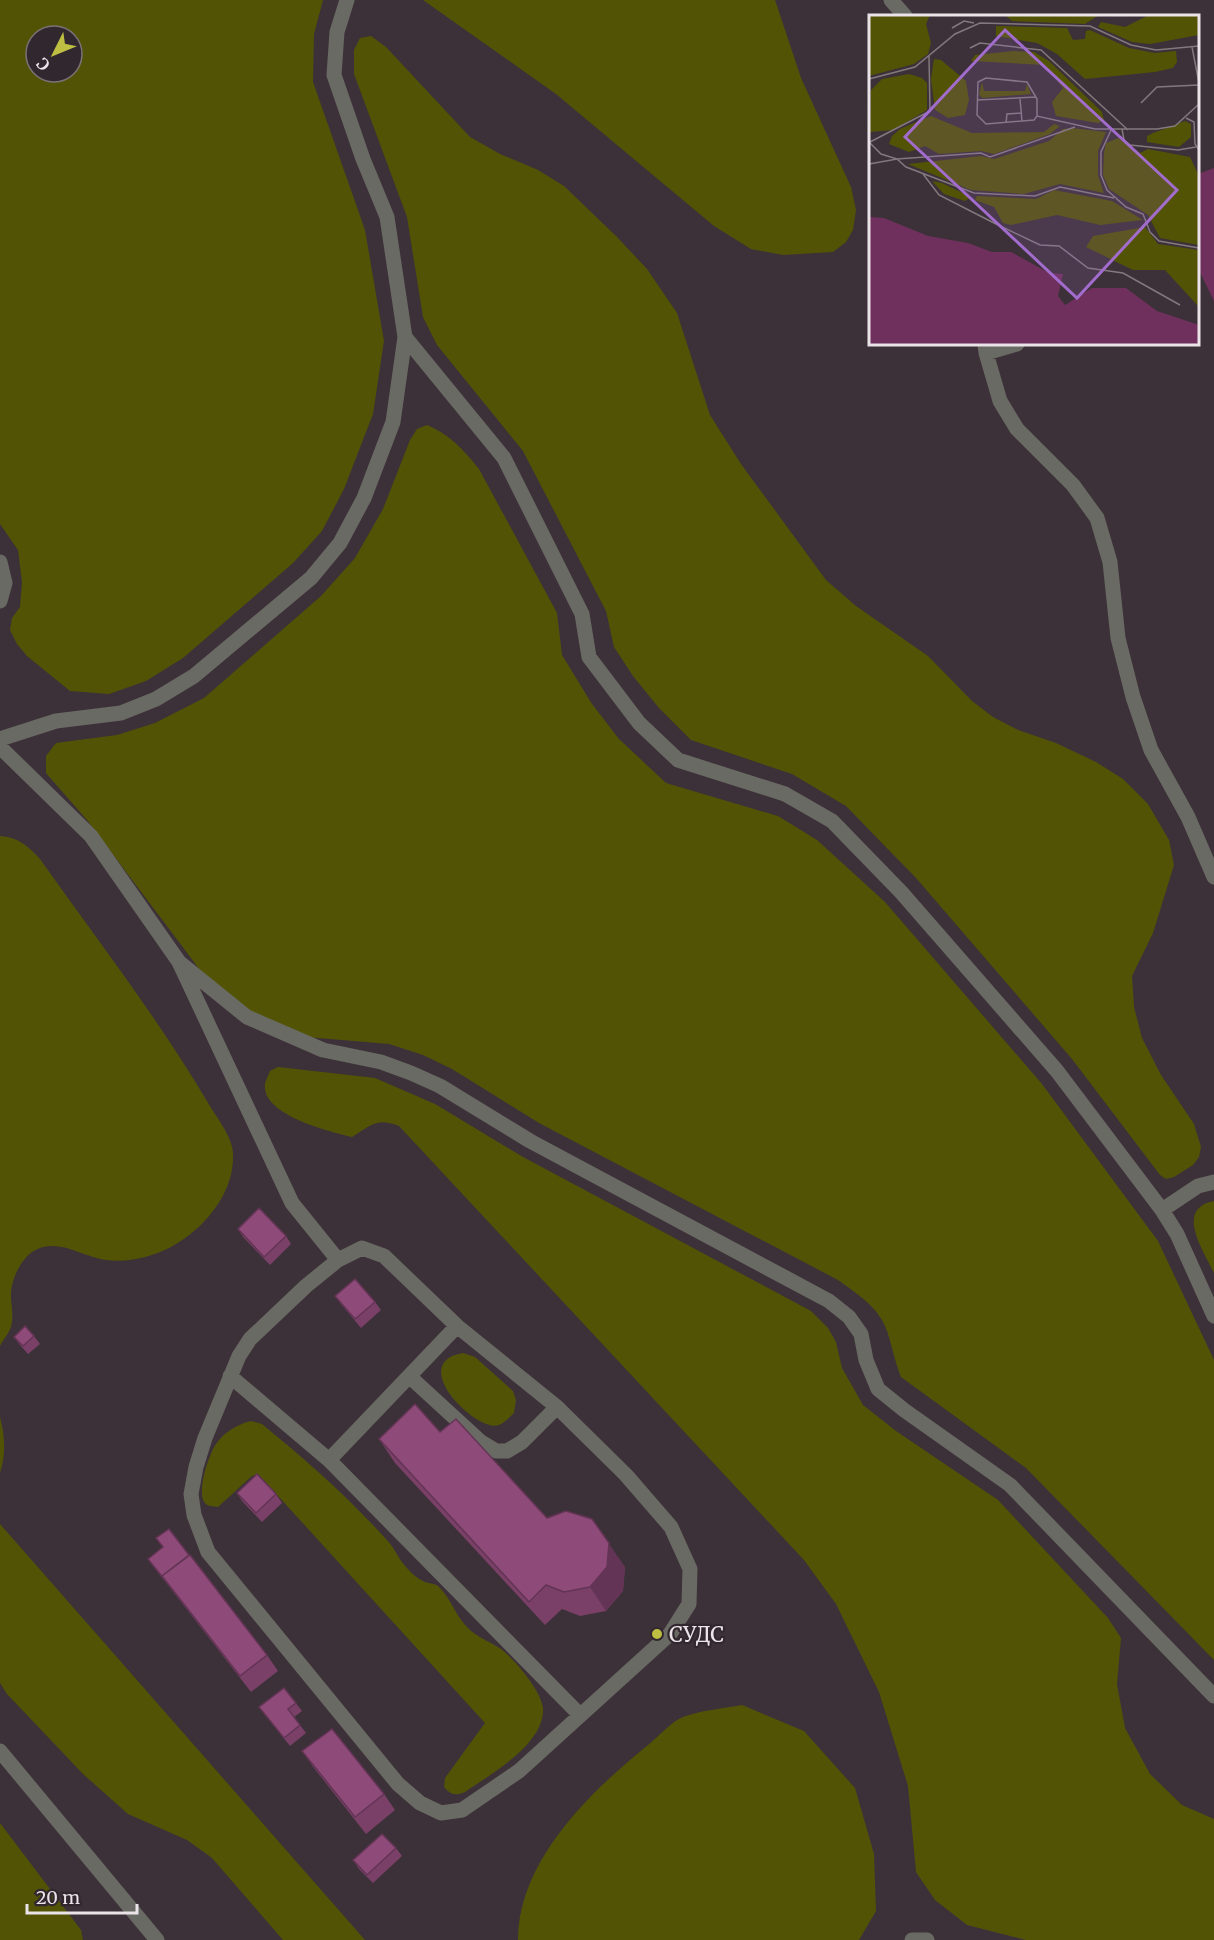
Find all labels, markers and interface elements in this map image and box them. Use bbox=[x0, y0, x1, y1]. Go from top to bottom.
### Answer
inset map bbox=[869, 15, 1199, 345]
north arrow bbox=[24, 24, 84, 84]
text: С bbox=[32, 54, 54, 75]
place label: СУДС bbox=[669, 1621, 724, 1648]
marker: СУДС bbox=[650, 1627, 664, 1641]
scale bar bbox=[27, 1877, 136, 1915]
text: 20 m bbox=[36, 1886, 80, 1909]

